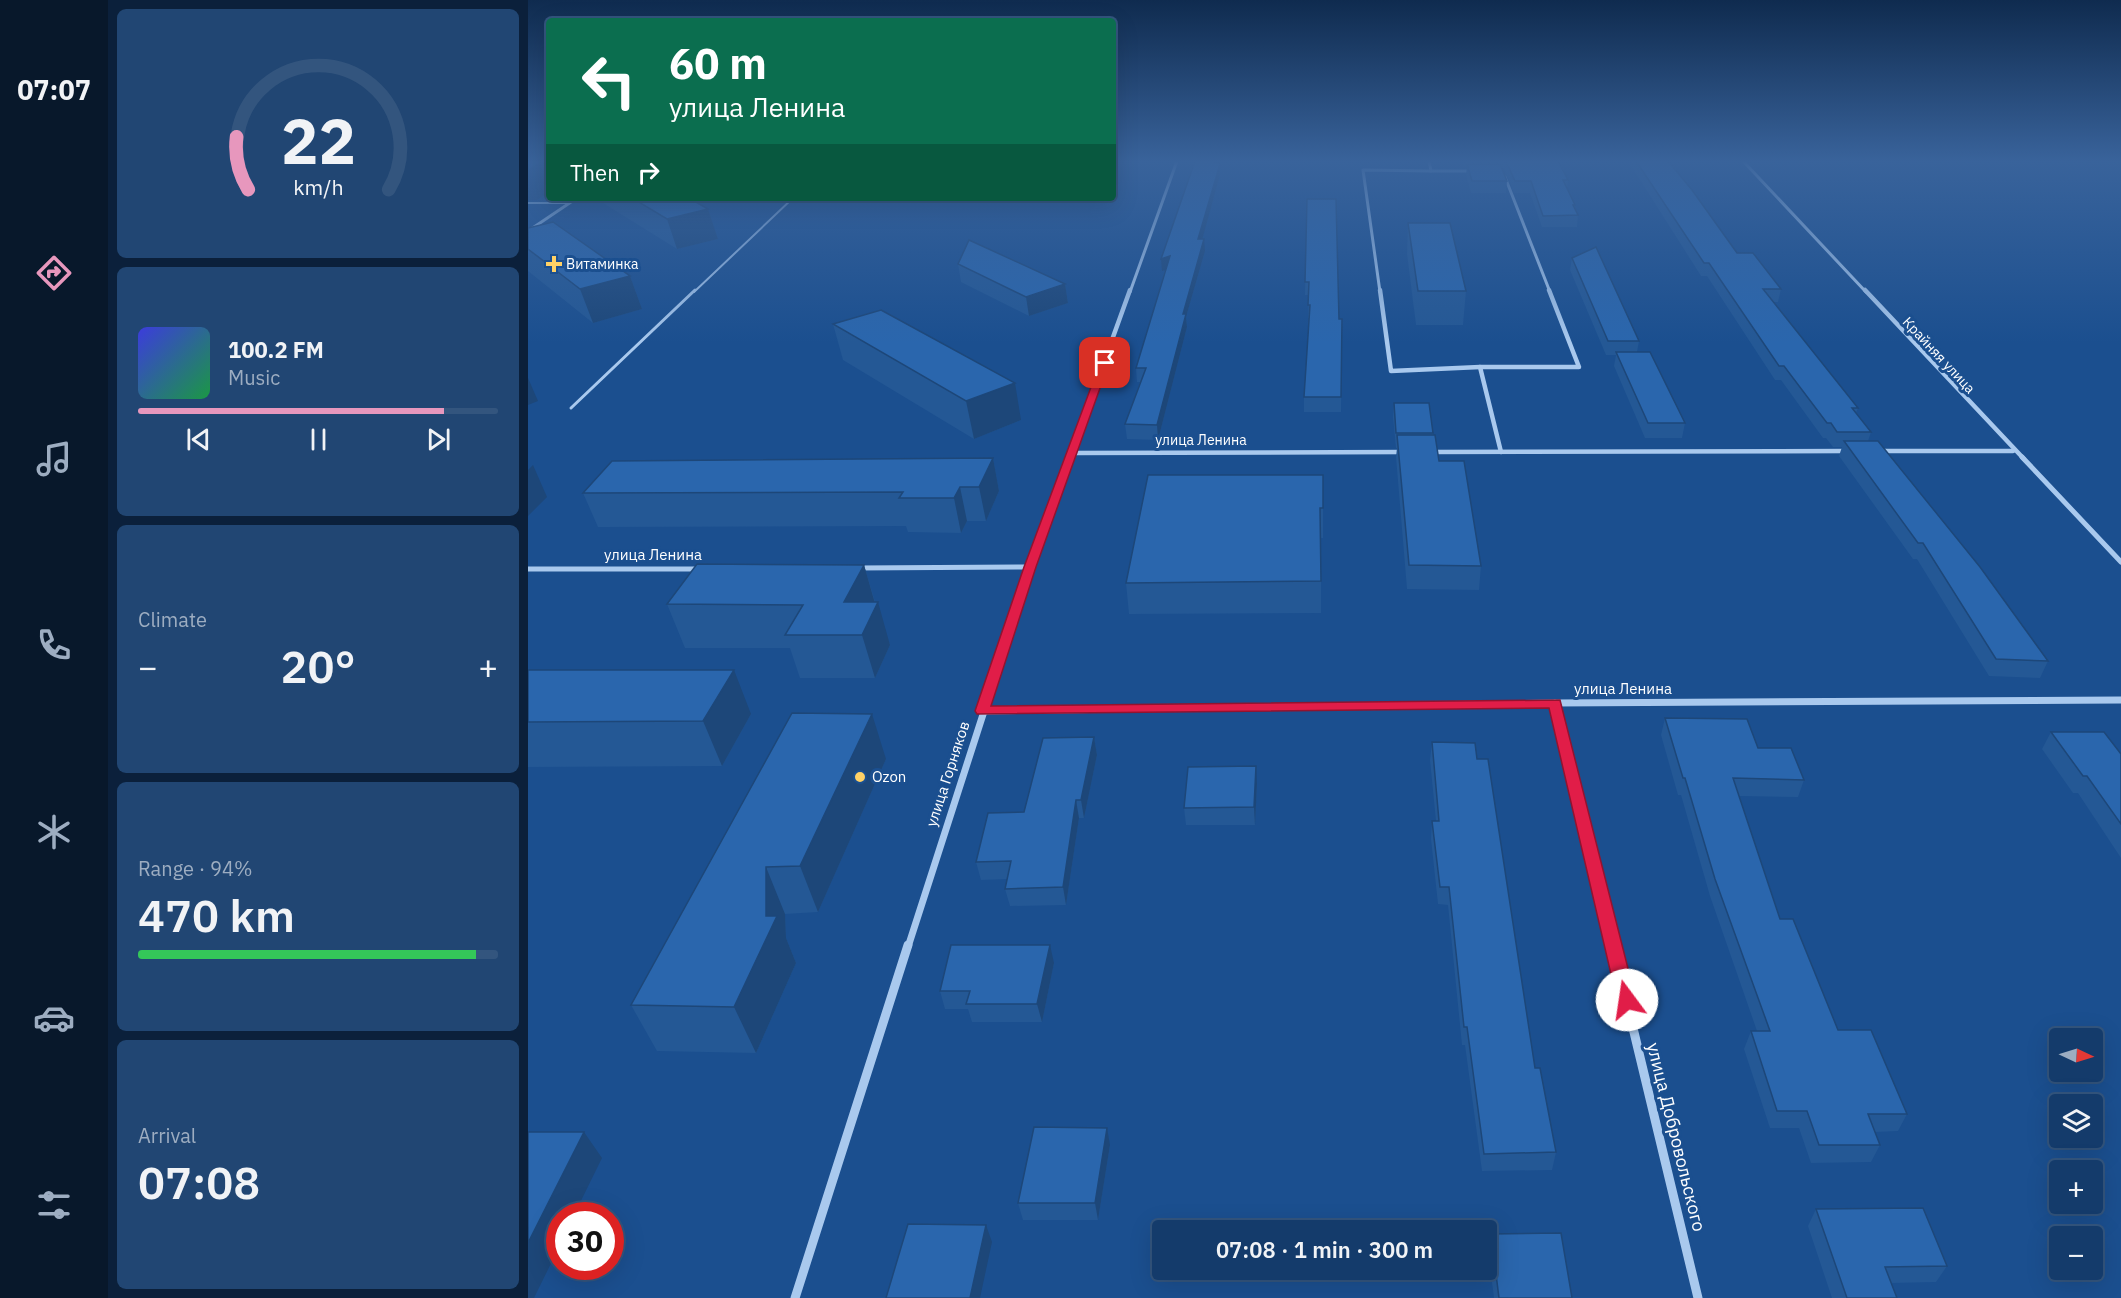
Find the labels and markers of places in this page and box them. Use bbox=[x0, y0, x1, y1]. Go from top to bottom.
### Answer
place label: Витаминка bbox=[566, 255, 639, 273]
marker: Витаминка bbox=[547, 257, 561, 271]
pin bbox=[1079, 337, 1130, 388]
place label: Ozon bbox=[872, 767, 906, 786]
marker: Ozon bbox=[853, 770, 867, 784]

